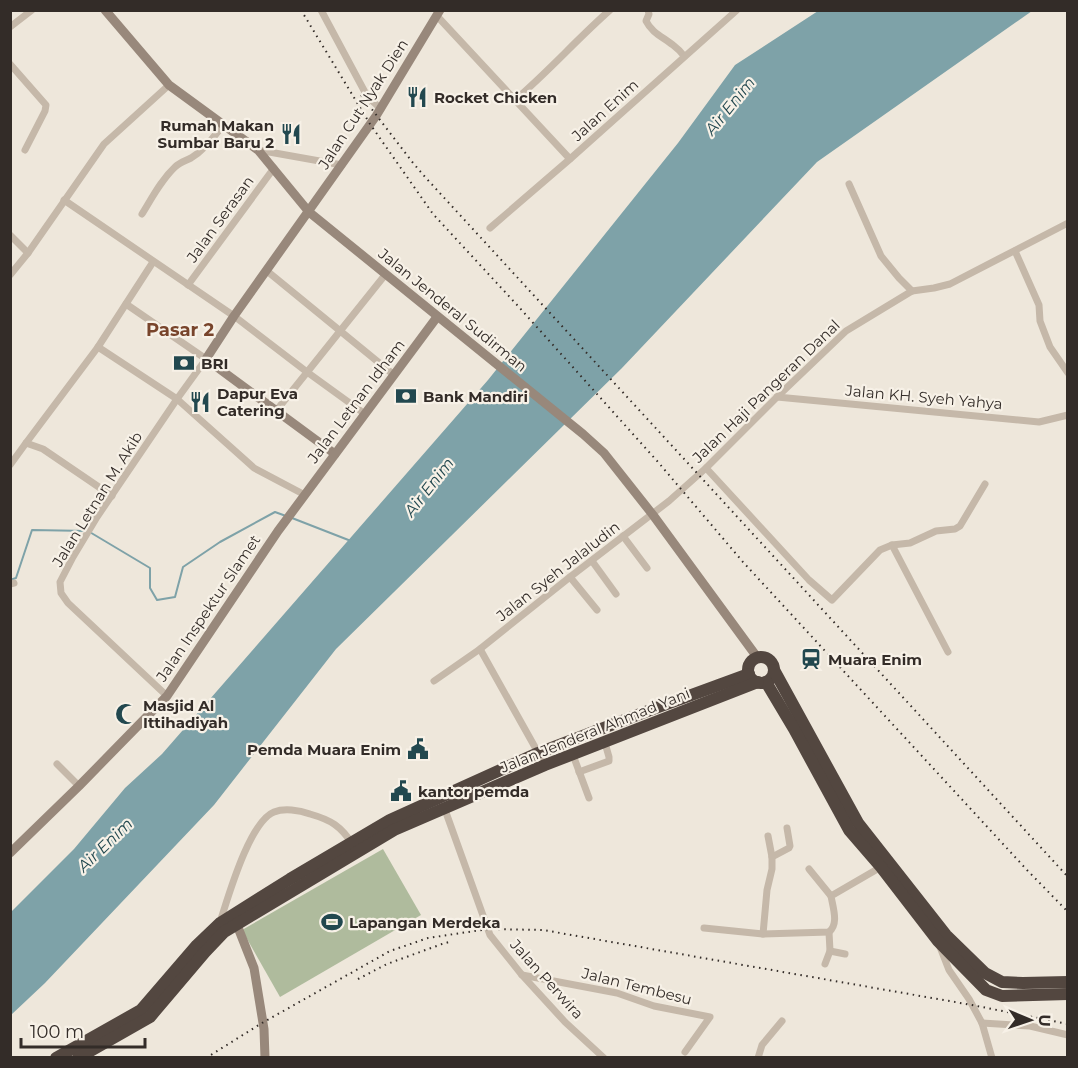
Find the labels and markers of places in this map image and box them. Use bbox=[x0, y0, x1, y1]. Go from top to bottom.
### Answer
restaurant icon: Rocket Chicken bbox=[405, 85, 429, 109]
place label: Rocket Chicken bbox=[434, 88, 557, 107]
place label: Rumah Makan Sumbar Baru 2 bbox=[158, 116, 274, 152]
restaurant icon: Rumah Makan Sumbar Baru 2 bbox=[279, 122, 303, 146]
bank icon: BRI bbox=[172, 351, 196, 375]
place label: BRI bbox=[201, 354, 228, 373]
place label: Dapur Eva Catering bbox=[217, 384, 298, 420]
bank icon: Bank Mandiri bbox=[394, 384, 418, 408]
place label: Bank Mandiri bbox=[423, 387, 528, 406]
restaurant icon: Dapur Eva Catering bbox=[188, 390, 212, 414]
station icon: Muara Enim bbox=[799, 647, 823, 671]
place label: Muara Enim bbox=[828, 650, 922, 669]
place label: Masjid Al Ittihadiyah bbox=[143, 696, 228, 732]
mosque icon: Masjid Al Ittihadiyah bbox=[114, 702, 138, 726]
public building icon: Pemda Muara Enim bbox=[406, 737, 430, 761]
place label: Pemda Muara Enim bbox=[247, 740, 401, 759]
public building icon: kantor pemda bbox=[389, 779, 413, 803]
place label: kantor pemda bbox=[418, 782, 529, 801]
sports icon: Lapangan Merdeka bbox=[320, 910, 344, 934]
place label: Lapangan Merdeka bbox=[349, 913, 501, 932]

